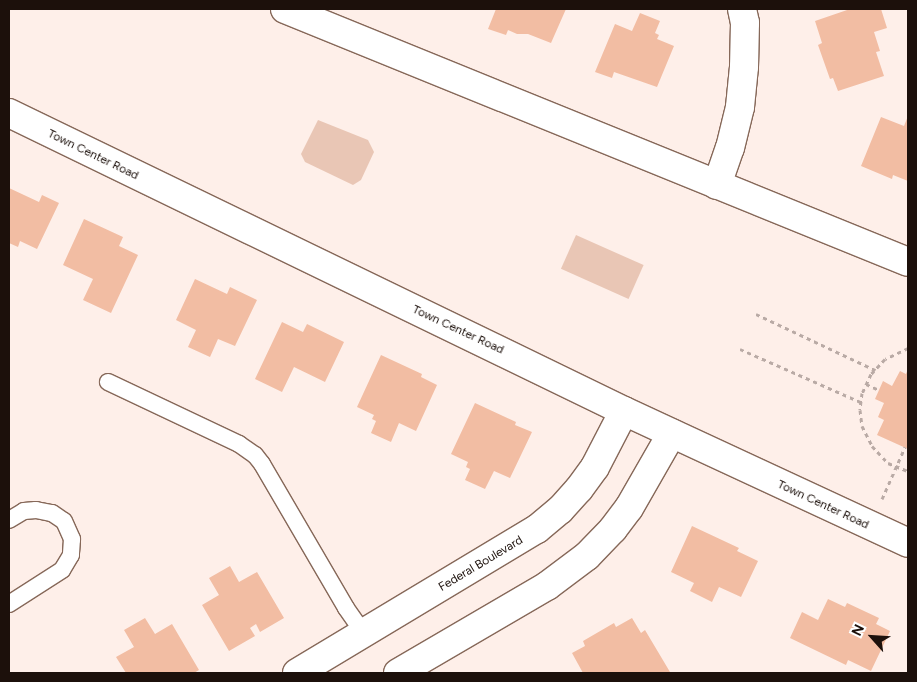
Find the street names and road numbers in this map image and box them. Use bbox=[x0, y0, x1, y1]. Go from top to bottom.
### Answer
street label: Town Center Road bbox=[45, 127, 141, 183]
street label: Town Center Road bbox=[410, 302, 506, 358]
street label: Town Center Road bbox=[775, 477, 871, 533]
street label: Federal Boulevard bbox=[436, 533, 526, 595]

